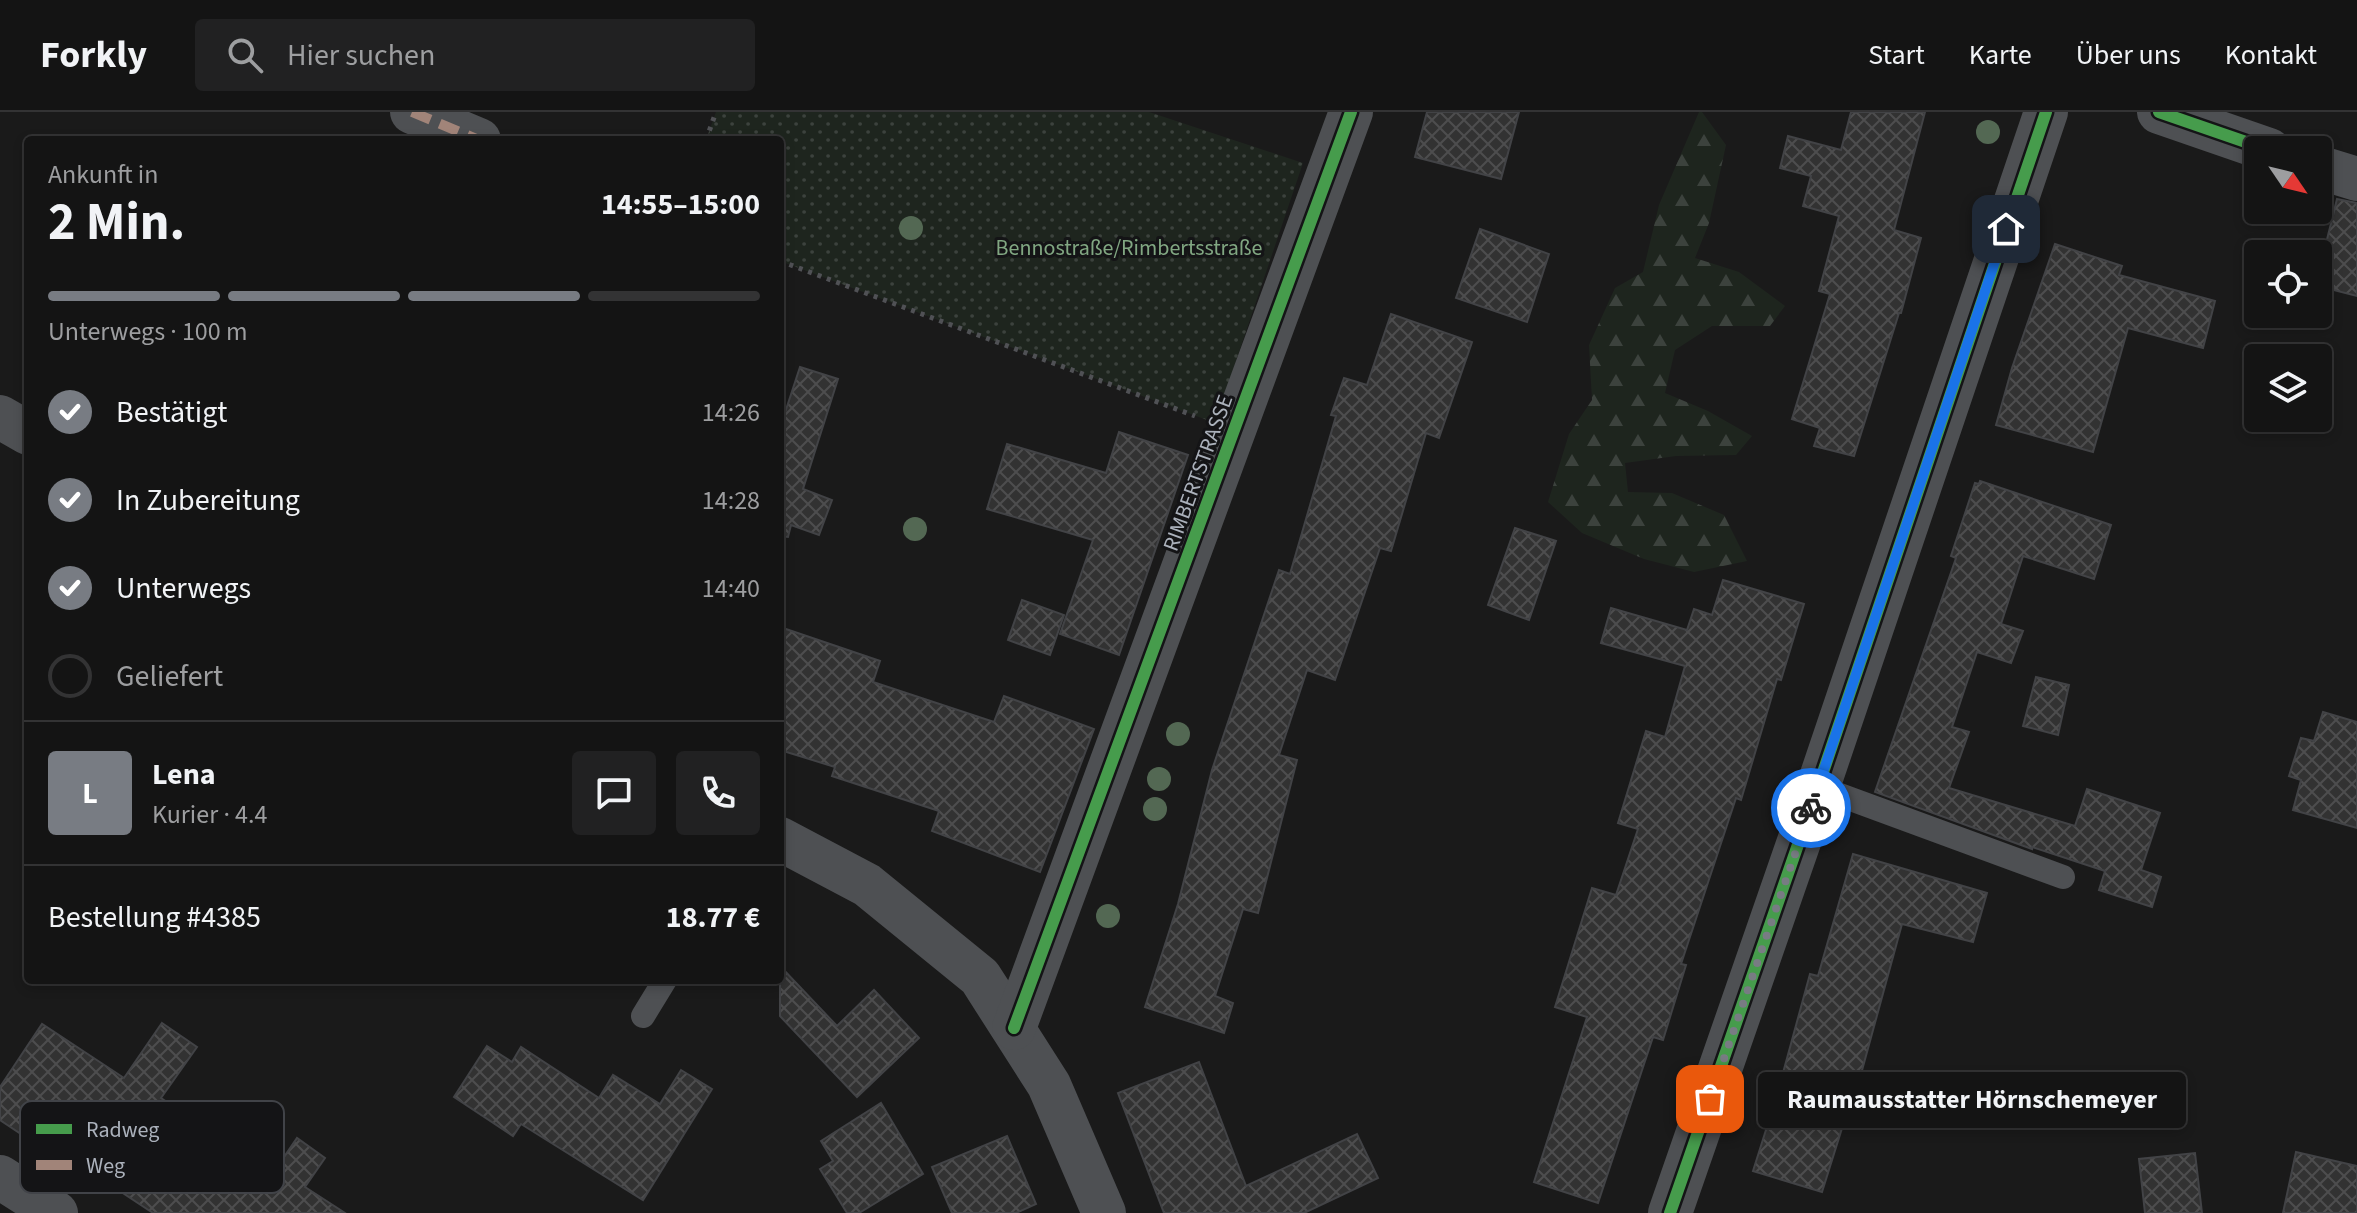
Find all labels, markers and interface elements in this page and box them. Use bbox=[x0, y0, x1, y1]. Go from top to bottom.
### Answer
search box bbox=[195, 19, 755, 91]
text: Forkly bbox=[40, 28, 147, 82]
icon: search bbox=[223, 33, 267, 77]
text: Hier suchen bbox=[287, 34, 435, 77]
text: Start bbox=[1868, 35, 1925, 75]
text: Karte bbox=[1969, 35, 2032, 75]
text: Über uns bbox=[2076, 35, 2181, 75]
text: Kontakt bbox=[2225, 35, 2317, 75]
north arrow bbox=[2244, 136, 2332, 224]
map controls bbox=[2244, 136, 2332, 432]
text: Ankunft in bbox=[48, 156, 158, 193]
text: 14:55–15:00 bbox=[601, 183, 760, 226]
text: 2 Min. bbox=[48, 186, 185, 260]
pin bbox=[1972, 195, 2040, 263]
icon: home bbox=[1984, 207, 2028, 251]
park label: Bennostraße/Rimbertsstraße bbox=[996, 232, 1262, 264]
button: locate bbox=[2244, 240, 2332, 328]
text: Unterwegs · 100 m bbox=[48, 313, 247, 350]
button: layers bbox=[2244, 344, 2332, 432]
icon: check bbox=[48, 390, 92, 434]
street label: RIMBERTSTRASSE bbox=[1155, 390, 1241, 556]
text: Bestätigt bbox=[116, 391, 227, 434]
text: 14:26 bbox=[702, 394, 760, 431]
icon: check bbox=[48, 478, 92, 522]
text: In Zubereitung bbox=[116, 479, 300, 522]
text: 14:28 bbox=[702, 482, 760, 519]
icon: check bbox=[48, 566, 92, 610]
text: Unterwegs bbox=[116, 567, 251, 610]
text: 14:40 bbox=[702, 570, 760, 607]
text: Geliefert bbox=[116, 655, 223, 698]
button: chat bbox=[572, 751, 656, 835]
button: phone bbox=[676, 751, 760, 835]
text: Lena bbox=[152, 753, 216, 796]
courier bbox=[1771, 768, 1851, 848]
text: L bbox=[82, 772, 98, 815]
icon: bike bbox=[1789, 786, 1833, 830]
text: Kurier · 4.4 bbox=[152, 796, 267, 833]
text: Bestellung #4385 bbox=[48, 896, 261, 939]
text: 18.77 € bbox=[666, 896, 760, 939]
pin bbox=[1676, 1065, 1744, 1133]
callout: Raumausstatter Hörnschemeyer bbox=[1758, 1071, 2186, 1127]
icon: bag bbox=[1688, 1077, 1732, 1121]
text: Raumausstatter Hörnschemeyer bbox=[1787, 1081, 2157, 1118]
legend bbox=[20, 1101, 284, 1193]
text: Radweg bbox=[86, 1114, 159, 1146]
text: Weg bbox=[86, 1150, 125, 1182]

